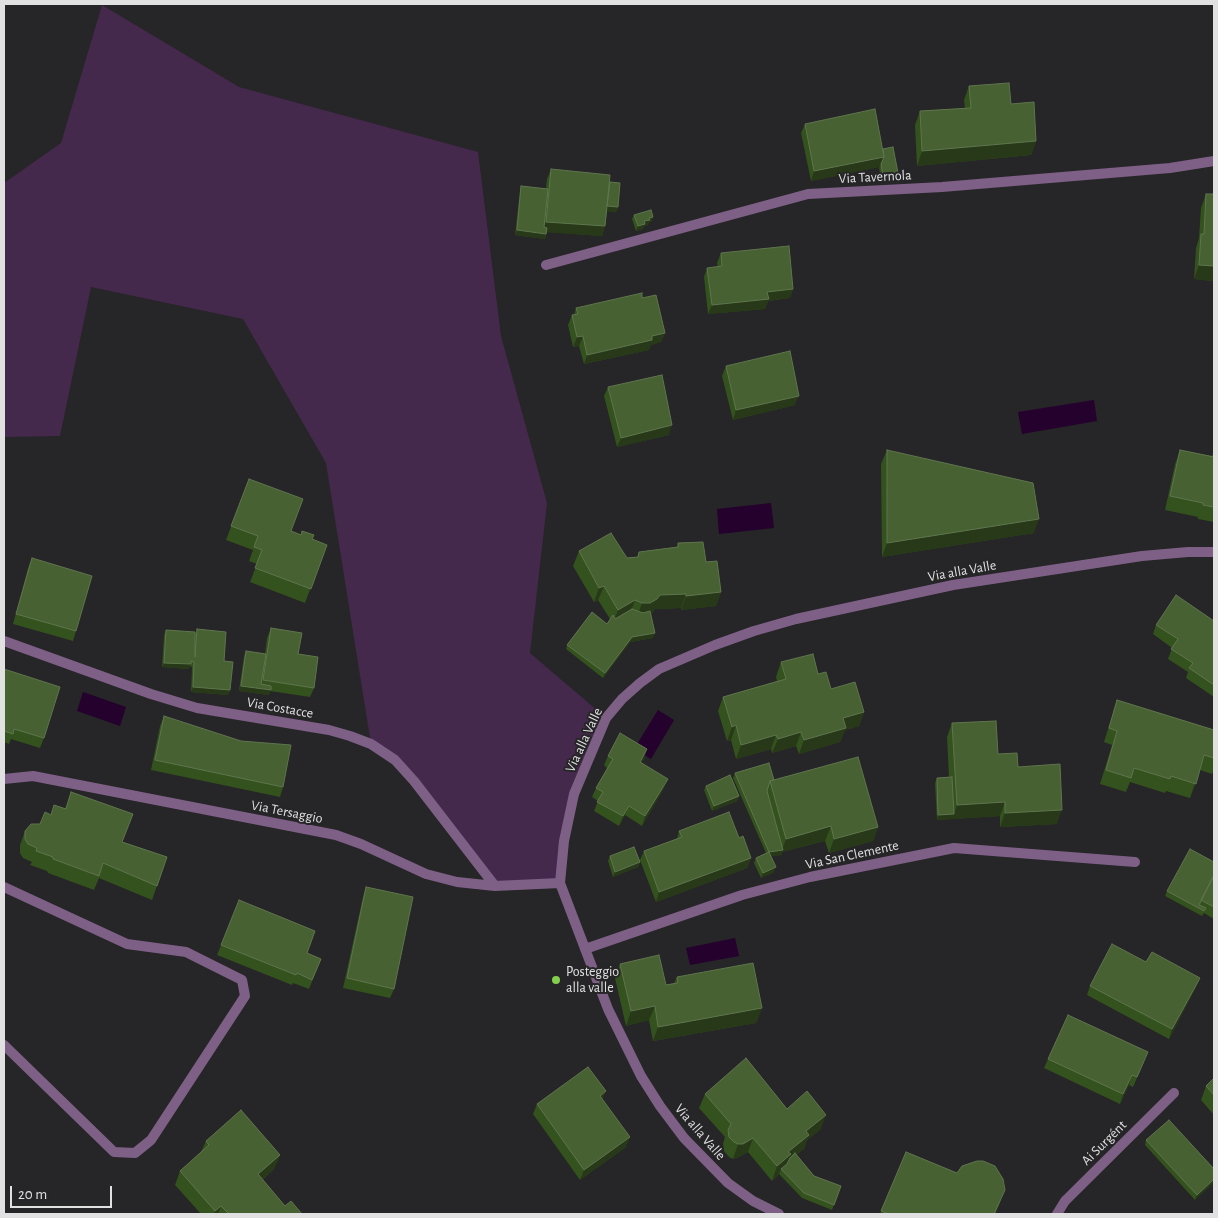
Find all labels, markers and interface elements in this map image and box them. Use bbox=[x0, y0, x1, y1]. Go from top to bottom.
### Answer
street label: Via Tavernola bbox=[838, 167, 912, 187]
street label: Via alla Valle bbox=[926, 557, 998, 585]
street label: Via Costacce bbox=[245, 694, 315, 722]
street label: Via alla Valle bbox=[562, 705, 606, 775]
street label: Via Tersaggio bbox=[250, 797, 324, 827]
street label: Via San Clemente bbox=[804, 837, 900, 873]
place label: Posteggio alla valle bbox=[566, 964, 619, 996]
marker: Posteggio alla valle bbox=[550, 974, 562, 986]
street label: Via alla Valle bbox=[671, 1100, 729, 1164]
street label: Ai Surgént bbox=[1078, 1117, 1130, 1169]
scale bar bbox=[12, 1176, 115, 1208]
text: 20 m bbox=[18, 1187, 47, 1202]

